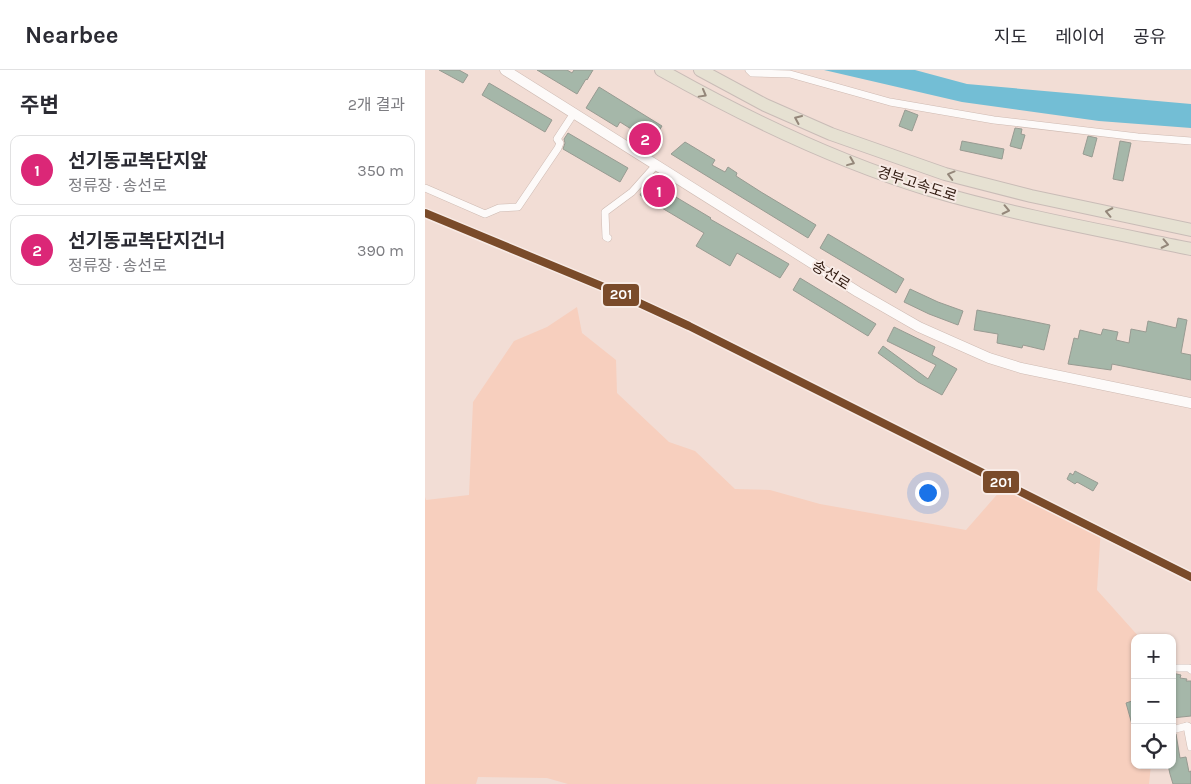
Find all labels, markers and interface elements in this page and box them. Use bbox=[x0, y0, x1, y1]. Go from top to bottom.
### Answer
text: Nearbee bbox=[25, 21, 119, 49]
text: 지도 bbox=[994, 26, 1027, 48]
text: 레이어 bbox=[1055, 26, 1105, 48]
text: 공유 bbox=[1133, 26, 1166, 48]
one-way arrow bbox=[698, 88, 707, 98]
text: 주변 bbox=[20, 93, 59, 117]
text: 2개 결과 bbox=[348, 95, 405, 114]
one-way arrow bbox=[794, 115, 803, 126]
pin: 2 bbox=[629, 120, 661, 158]
text: 선기동교복단지앞 bbox=[68, 150, 208, 172]
one-way arrow bbox=[846, 155, 855, 166]
text: 1 bbox=[34, 161, 40, 180]
text: 350 m bbox=[357, 161, 404, 180]
street label: 경부고속도로 bbox=[875, 163, 959, 205]
one-way arrow bbox=[946, 170, 955, 181]
pin: 1 bbox=[643, 172, 675, 210]
text: 정류장 · 송선로 bbox=[68, 176, 167, 195]
one-way arrow bbox=[1001, 204, 1010, 215]
one-way arrow bbox=[1105, 208, 1114, 218]
text: 선기동교복단지건너 bbox=[68, 230, 225, 252]
one-way arrow bbox=[1160, 238, 1169, 249]
text: 2 bbox=[32, 241, 42, 260]
text: 390 m bbox=[357, 241, 404, 260]
text: 정류장 · 송선로 bbox=[68, 256, 167, 275]
street label: 송선로 bbox=[809, 256, 853, 294]
line badge: 201 bbox=[602, 283, 640, 307]
text: 201 bbox=[610, 286, 632, 303]
line badge: 201 bbox=[982, 470, 1020, 494]
text: 201 bbox=[990, 474, 1012, 491]
your location bbox=[915, 480, 941, 506]
map controls bbox=[1131, 634, 1176, 769]
button: + bbox=[1131, 634, 1176, 679]
button: − bbox=[1131, 679, 1176, 724]
button: locate bbox=[1131, 724, 1176, 769]

